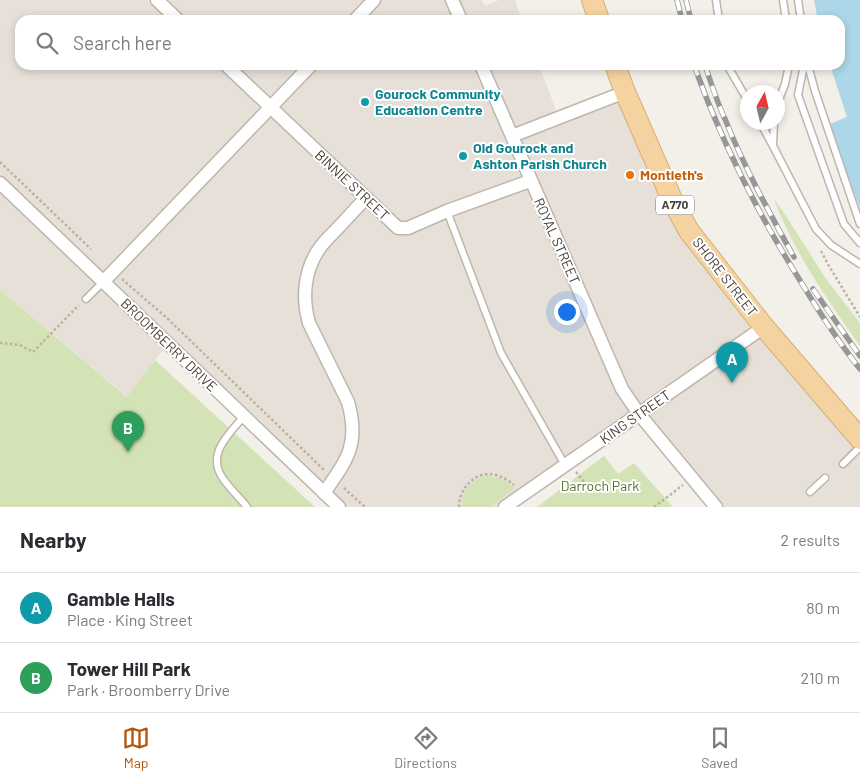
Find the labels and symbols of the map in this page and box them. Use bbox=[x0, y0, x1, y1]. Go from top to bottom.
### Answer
place label: Gourock Community Education Centre bbox=[375, 85, 501, 118]
north arrow bbox=[740, 85, 785, 130]
marker: Gourock Community Education Centre bbox=[359, 96, 371, 108]
place label: Old Gourock and Ashton Parish Church bbox=[473, 139, 607, 172]
street label: BINNIE STREET bbox=[312, 146, 393, 223]
marker: Old Gourock and Ashton Parish Church bbox=[457, 150, 469, 162]
place label: Montieth's bbox=[640, 166, 703, 183]
marker: Montieth's bbox=[624, 169, 636, 181]
street label: ROYAL STREET bbox=[531, 195, 584, 287]
road number: A770 bbox=[656, 196, 694, 214]
street label: SHORE STREET bbox=[689, 234, 761, 319]
street label: BROOMBERRY DRIVE bbox=[118, 294, 221, 395]
your location bbox=[554, 299, 580, 325]
pin: A bbox=[716, 342, 748, 383]
street label: KING STREET bbox=[596, 386, 673, 447]
pin: B bbox=[112, 411, 144, 452]
park label: Darroch Park bbox=[561, 477, 639, 494]

